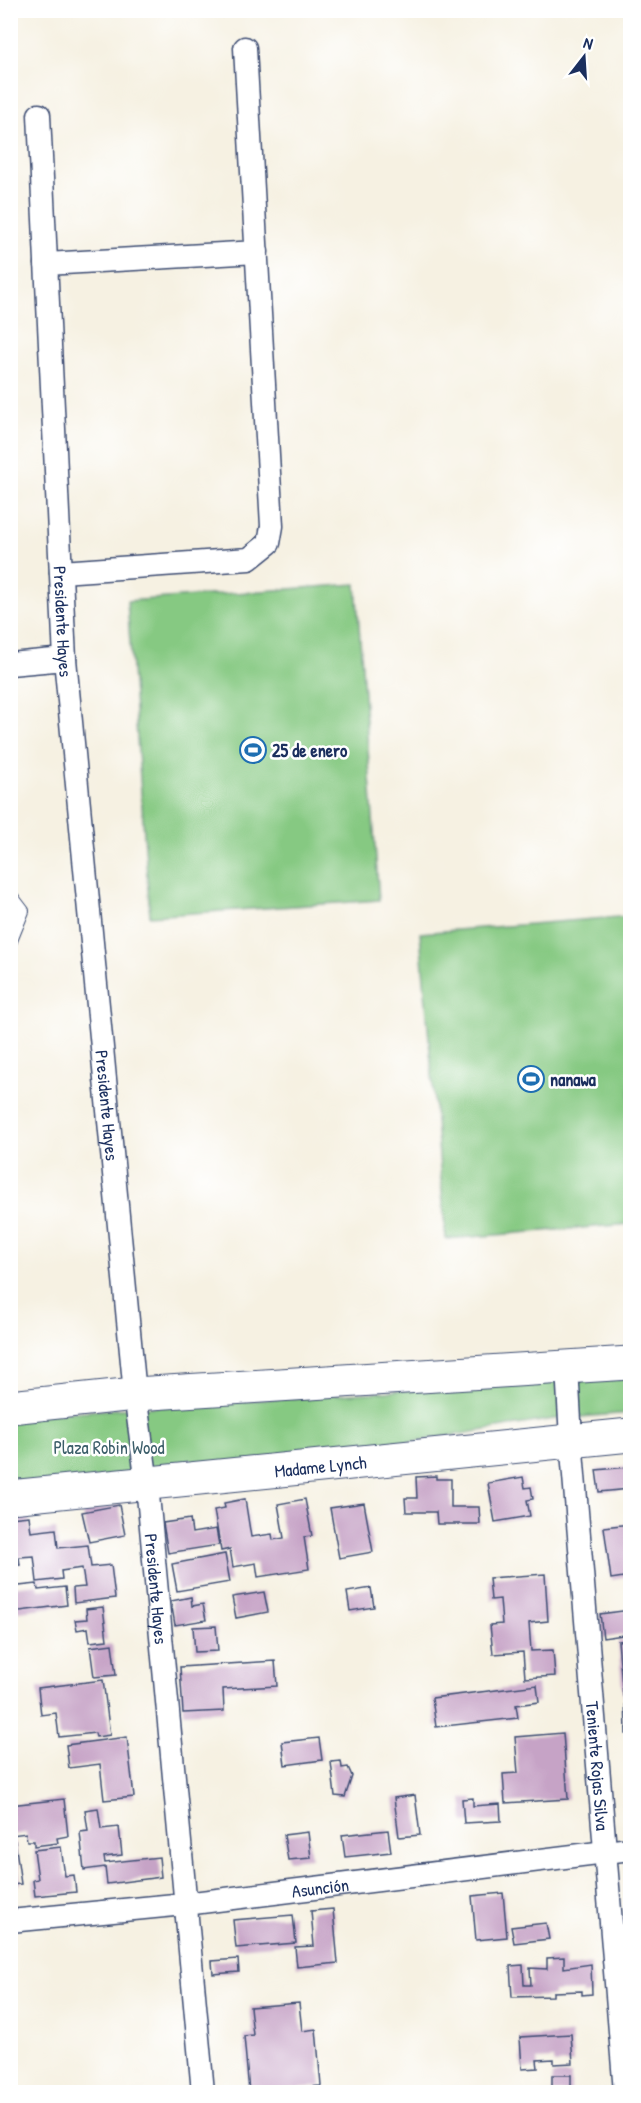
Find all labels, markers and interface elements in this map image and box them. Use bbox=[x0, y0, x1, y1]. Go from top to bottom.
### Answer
north arrow bbox=[554, 27, 614, 87]
text: N bbox=[581, 31, 596, 55]
street label: Presidente Hayes bbox=[48, 565, 79, 678]
sports icon: 25 de enero bbox=[238, 735, 268, 765]
place label: 25 de enero bbox=[272, 738, 348, 763]
street label: Presidente Hayes bbox=[90, 1049, 125, 1162]
sports icon: nanawa bbox=[516, 1064, 546, 1094]
place label: nanawa bbox=[550, 1067, 597, 1092]
park label: Plaza Robin Wood bbox=[53, 1435, 165, 1460]
street label: Madame Lynch bbox=[273, 1449, 368, 1483]
street label: Presidente Hayes bbox=[139, 1532, 174, 1645]
street label: Teniente Rojas Silva bbox=[580, 1700, 616, 1831]
street label: Asunción bbox=[290, 1871, 350, 1903]

